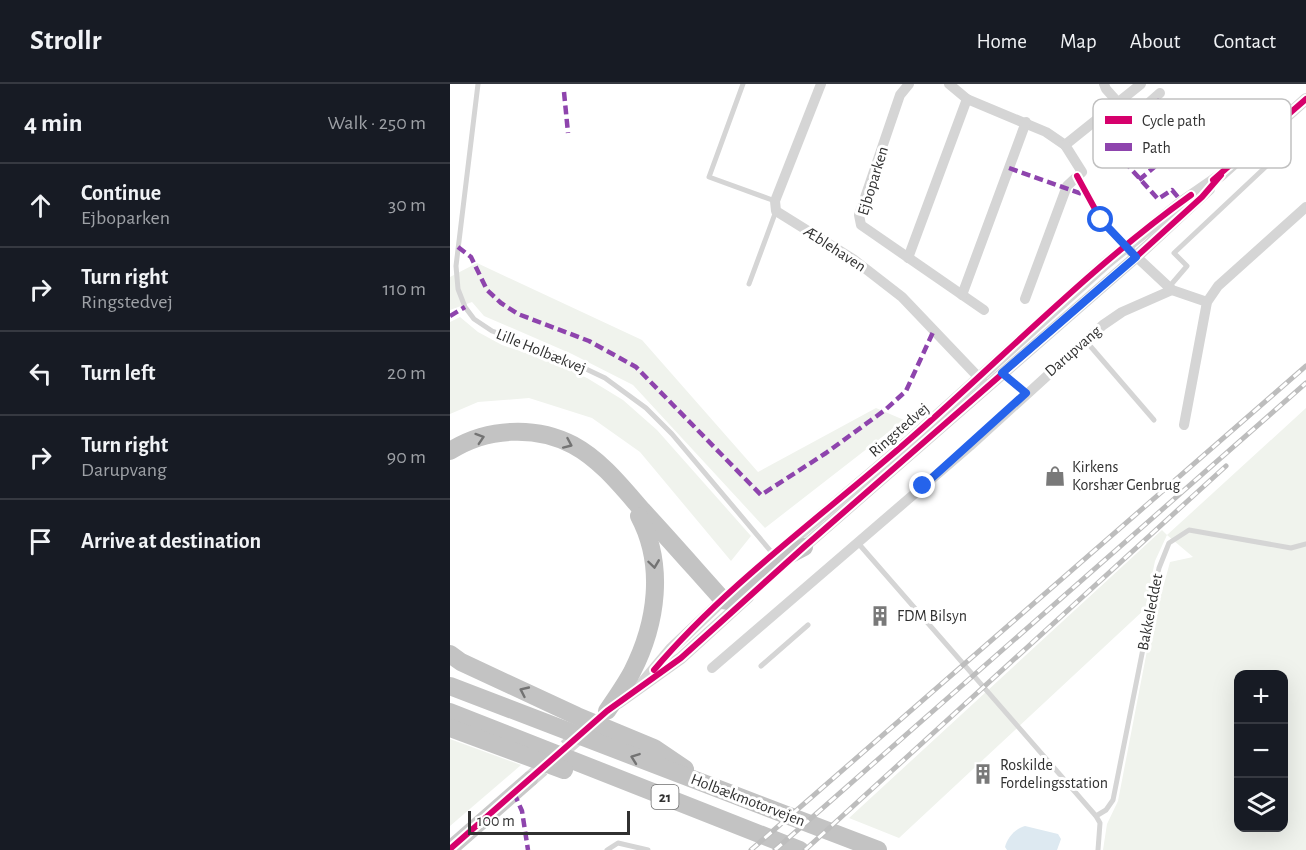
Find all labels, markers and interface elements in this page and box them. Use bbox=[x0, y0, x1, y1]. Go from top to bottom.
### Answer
text: Strollr bbox=[30, 27, 101, 55]
text: Home bbox=[976, 31, 1027, 52]
text: Map bbox=[1060, 31, 1097, 52]
text: About bbox=[1130, 31, 1180, 52]
text: Contact bbox=[1213, 31, 1276, 52]
legend bbox=[1093, 99, 1291, 168]
text: 4 min bbox=[24, 110, 83, 136]
text: Walk · 250 m bbox=[327, 113, 426, 133]
text: Cycle path bbox=[1142, 113, 1206, 130]
text: Path bbox=[1142, 140, 1171, 156]
street label: Ejboparken bbox=[855, 145, 892, 218]
text: Continue bbox=[81, 182, 161, 204]
icon: ahead bbox=[24, 189, 57, 222]
text: 30 m bbox=[388, 195, 426, 215]
route start bbox=[1087, 206, 1113, 232]
text: Ejboparken bbox=[81, 208, 170, 228]
street label: Æblehaven bbox=[800, 223, 869, 275]
text: Turn right bbox=[81, 266, 168, 288]
icon: right bbox=[24, 273, 57, 306]
text: 110 m bbox=[382, 279, 426, 299]
text: Ringstedvej bbox=[81, 292, 173, 312]
street label: Darupvang bbox=[1042, 322, 1104, 380]
street label: Lille Holbækvej bbox=[493, 326, 588, 377]
icon: left bbox=[24, 357, 57, 390]
text: Turn left bbox=[81, 362, 155, 384]
text: 20 m bbox=[387, 363, 426, 383]
street label: Ringstedvej bbox=[866, 400, 933, 461]
one-way arrow bbox=[474, 433, 485, 445]
text: Turn right bbox=[81, 434, 168, 456]
one-way arrow bbox=[562, 437, 573, 449]
icon: right bbox=[24, 441, 57, 474]
text: 90 m bbox=[387, 447, 426, 467]
place label: Kirkens Korshær Genbrug bbox=[1072, 459, 1180, 493]
text: Darupvang bbox=[81, 460, 167, 480]
shop icon: Kirkens Korshær Genbrug bbox=[1043, 464, 1067, 488]
route end bbox=[909, 472, 935, 498]
icon: arrive bbox=[24, 525, 57, 558]
text: Arrive at destination bbox=[81, 530, 261, 552]
one-way arrow bbox=[647, 559, 659, 568]
street label: Bakkeleddet bbox=[1135, 572, 1165, 652]
building icon: FDM Bilsyn bbox=[868, 604, 892, 628]
place label: FDM Bilsyn bbox=[897, 608, 967, 625]
map controls bbox=[1234, 670, 1288, 832]
button: + bbox=[1234, 670, 1288, 724]
one-way arrow bbox=[519, 686, 530, 698]
button: − bbox=[1234, 724, 1288, 778]
one-way arrow bbox=[631, 753, 642, 765]
place label: Roskilde Fordelingsstation bbox=[1000, 757, 1108, 791]
building icon: Roskilde Fordelingsstation bbox=[971, 762, 995, 786]
street label: Holbækmotorvejen bbox=[688, 771, 807, 830]
button: layers bbox=[1234, 778, 1288, 832]
road number: 21 bbox=[652, 785, 678, 809]
scale bar bbox=[468, 808, 630, 836]
text: 100 m bbox=[477, 813, 515, 829]

